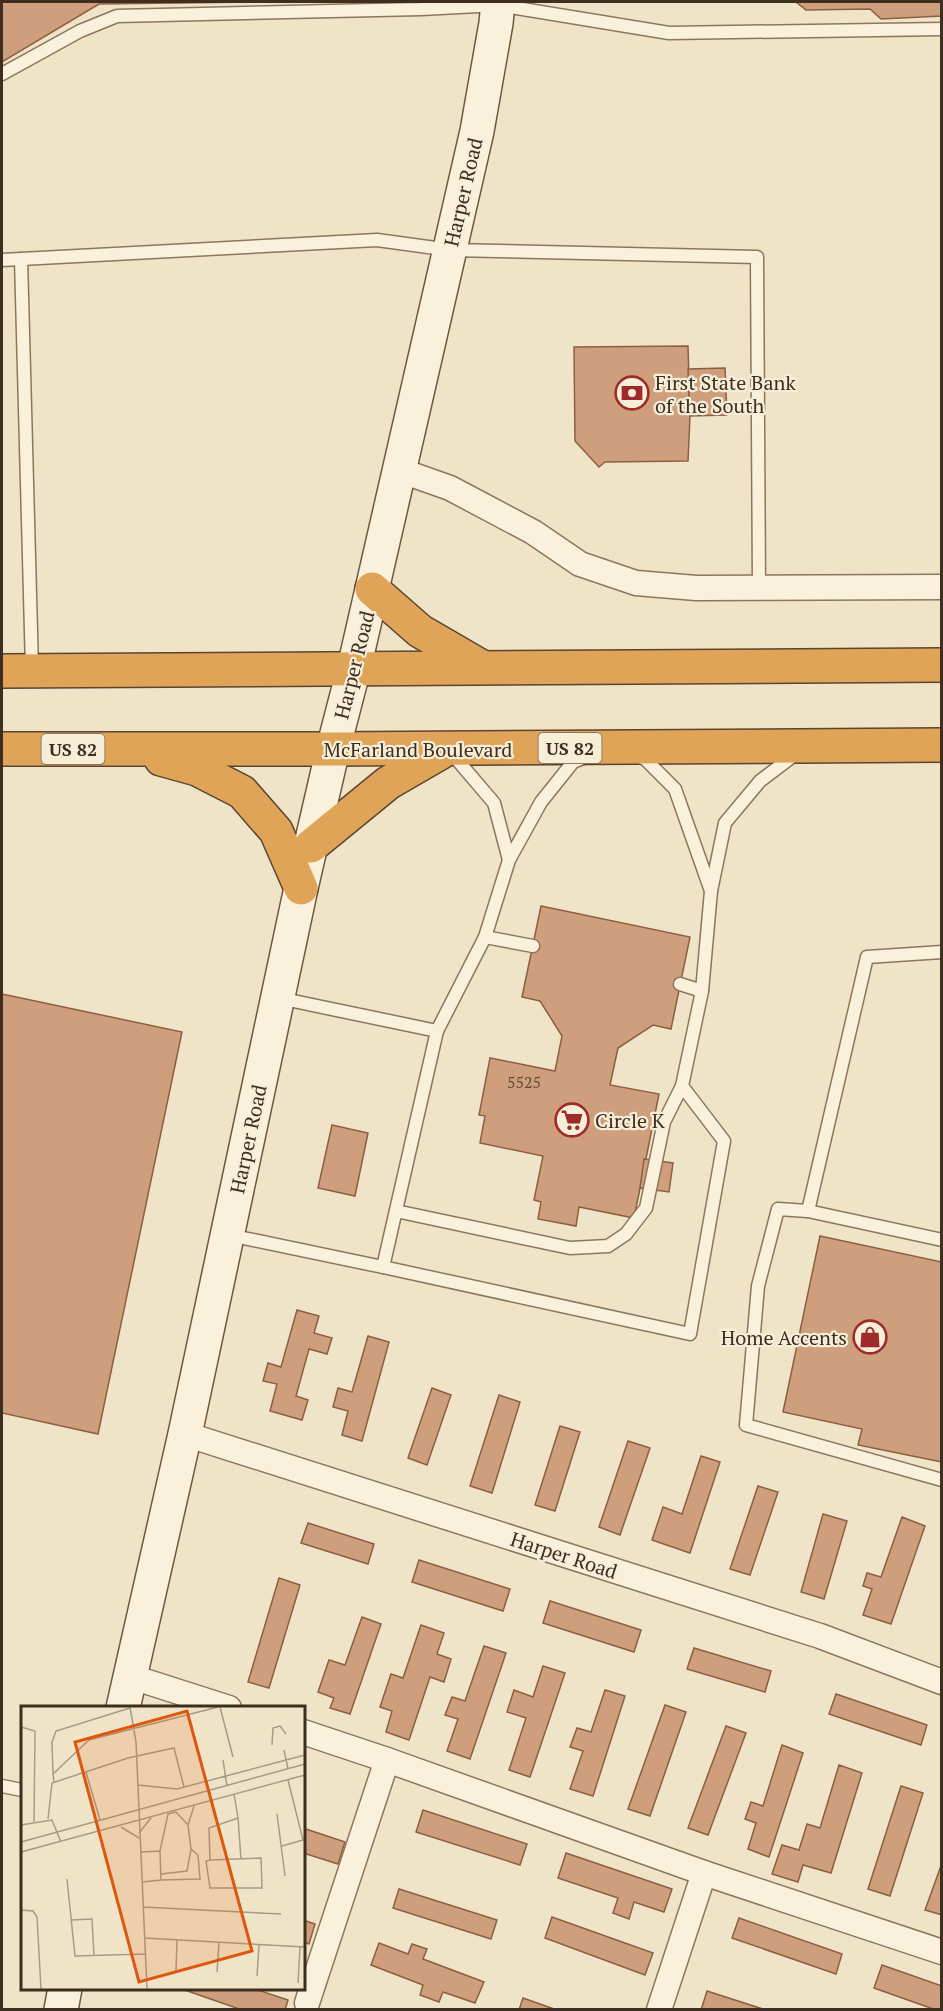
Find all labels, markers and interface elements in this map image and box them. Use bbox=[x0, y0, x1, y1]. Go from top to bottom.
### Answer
street label: Harper Road bbox=[437, 135, 489, 249]
place label: First State Bank of the South bbox=[655, 369, 796, 419]
bank icon: First State Bank of the South bbox=[614, 375, 650, 411]
street label: Harper Road bbox=[327, 608, 381, 722]
road number: US 82 bbox=[538, 733, 602, 763]
road number: US 82 bbox=[42, 734, 104, 764]
street label: McFarland Boulevard bbox=[324, 736, 512, 763]
house number: 5525 bbox=[507, 1071, 541, 1093]
street label: Harper Road bbox=[223, 1082, 273, 1196]
supermarket icon: Circle K bbox=[554, 1102, 590, 1138]
place label: Circle K bbox=[595, 1107, 665, 1134]
shop icon: Home Accents bbox=[852, 1319, 888, 1355]
place label: Home Accents bbox=[721, 1324, 847, 1351]
street label: Harper Road bbox=[507, 1525, 621, 1585]
inset map bbox=[21, 1706, 304, 1990]

